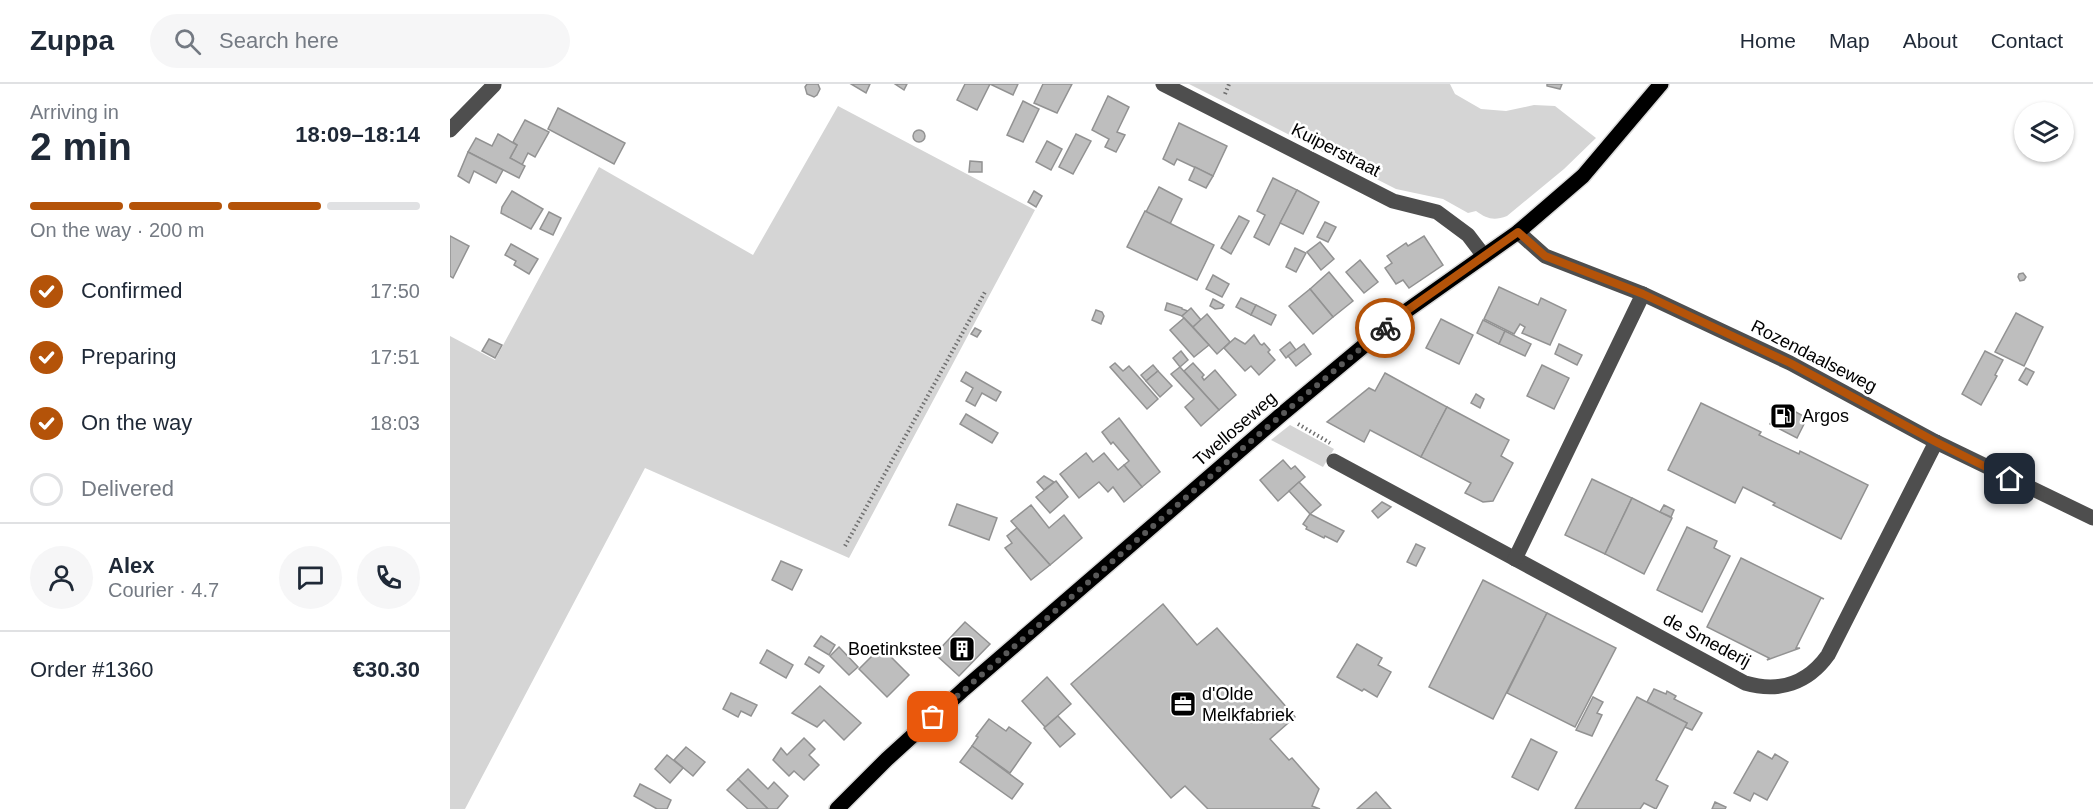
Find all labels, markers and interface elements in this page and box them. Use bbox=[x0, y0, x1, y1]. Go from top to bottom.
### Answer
search box bbox=[150, 14, 570, 68]
text: Zuppa bbox=[30, 25, 114, 56]
icon: search bbox=[171, 25, 204, 58]
text: Search here bbox=[219, 28, 339, 53]
text: Home bbox=[1740, 29, 1796, 52]
text: Map bbox=[1829, 29, 1870, 52]
text: About bbox=[1903, 29, 1958, 52]
text: Contact bbox=[1991, 29, 2063, 52]
text: Arriving in bbox=[30, 101, 119, 123]
map controls bbox=[2014, 102, 2074, 162]
button: layers bbox=[2014, 102, 2074, 162]
street label: Kuiperstraat bbox=[1288, 119, 1384, 181]
text: 18:09–18:14 bbox=[295, 122, 420, 147]
text: 2 min bbox=[30, 125, 132, 168]
text: On the way · 200 m bbox=[30, 219, 205, 241]
icon: check bbox=[30, 275, 63, 308]
text: Confirmed bbox=[81, 278, 182, 303]
text: 17:50 bbox=[370, 280, 420, 302]
courier bbox=[1355, 298, 1415, 358]
icon: bike bbox=[1369, 312, 1402, 345]
street label: Rozendaalseweg bbox=[1748, 316, 1880, 396]
icon: check bbox=[30, 341, 63, 374]
text: Preparing bbox=[81, 344, 176, 369]
text: 17:51 bbox=[370, 346, 420, 368]
street label: Twelloseweg bbox=[1190, 388, 1280, 470]
fuel station icon: Argos bbox=[1768, 401, 1798, 431]
place label: Argos bbox=[1802, 406, 1849, 426]
icon: check bbox=[30, 407, 63, 440]
text: On the way bbox=[81, 410, 192, 435]
text: 18:03 bbox=[370, 412, 420, 434]
pin bbox=[1984, 453, 2035, 504]
icon: home bbox=[1993, 462, 2026, 495]
text: Delivered bbox=[81, 476, 174, 501]
button: person bbox=[30, 546, 93, 609]
button: chat bbox=[279, 546, 342, 609]
button: phone bbox=[357, 546, 420, 609]
text: Alex bbox=[108, 553, 154, 578]
text: Courier · 4.7 bbox=[108, 579, 219, 601]
street label: de Smederij bbox=[1660, 609, 1754, 671]
building icon: Boetinkstee bbox=[947, 634, 977, 664]
place label: Boetinkstee bbox=[848, 639, 942, 659]
text: Order #1360 bbox=[30, 657, 154, 682]
text: €30.30 bbox=[353, 657, 420, 682]
place label: d'Olde Melkfabriek bbox=[1202, 684, 1295, 725]
office icon: d'Olde Melkfabriek bbox=[1168, 689, 1198, 719]
pin bbox=[907, 691, 958, 742]
icon: bag bbox=[916, 700, 949, 733]

